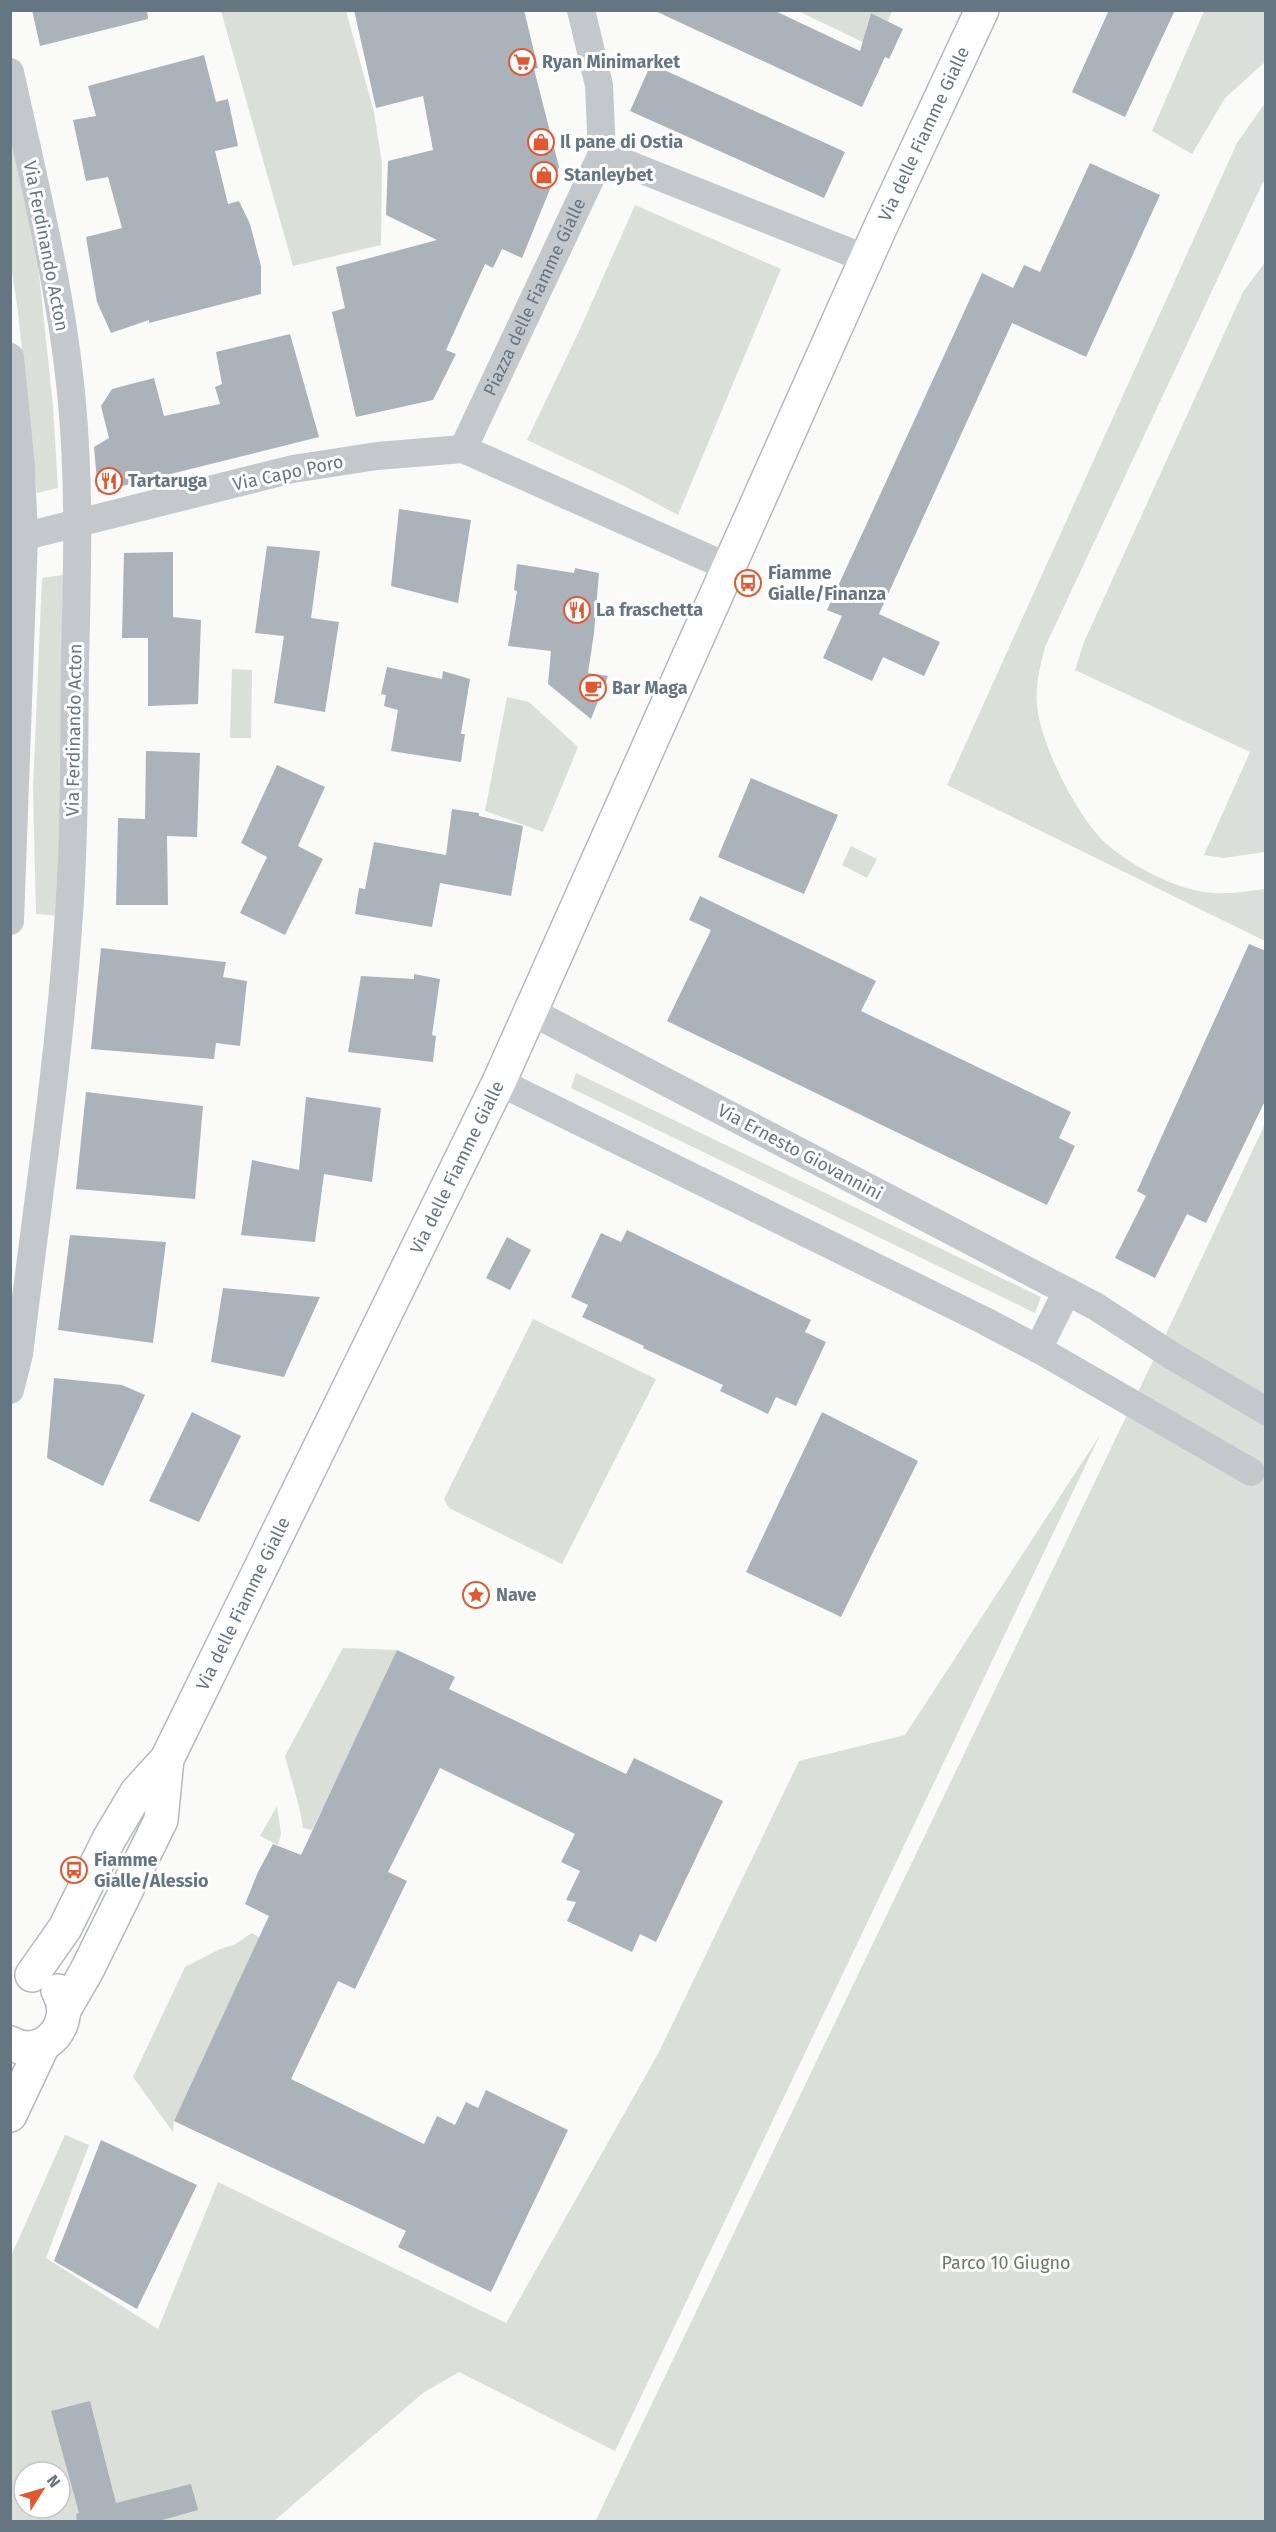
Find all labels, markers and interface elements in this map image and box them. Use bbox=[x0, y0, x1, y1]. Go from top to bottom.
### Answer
street label: Via delle Fiamme Gialle bbox=[874, 43, 974, 225]
supermarket icon: Ryan Minimarket bbox=[507, 47, 537, 77]
place label: Ryan Minimarket bbox=[542, 51, 681, 73]
shop icon: Il pane di Ostia bbox=[526, 127, 556, 157]
place label: Il pane di Ostia bbox=[560, 131, 683, 153]
street label: Via Ferdinando Acton bbox=[19, 159, 73, 333]
shop icon: Stanleybet bbox=[529, 160, 559, 190]
place label: Stanleybet bbox=[564, 164, 654, 186]
street label: Piazza delle Fiamme Gialle bbox=[479, 195, 591, 399]
street label: Via Capo Poro bbox=[231, 451, 345, 495]
restaurant icon: Tartaruga bbox=[94, 466, 124, 496]
place label: Tartaruga bbox=[128, 470, 208, 492]
place label: Fiamme Gialle/Finanza bbox=[768, 562, 886, 605]
bus stop icon: Fiamme Gialle/Finanza bbox=[733, 568, 763, 598]
restaurant icon: La fraschetta bbox=[562, 595, 592, 625]
place label: La fraschetta bbox=[596, 599, 703, 621]
street label: Via Ferdinando Acton bbox=[61, 643, 87, 817]
cafe icon: Bar Maga bbox=[578, 673, 608, 703]
place label: Bar Maga bbox=[612, 677, 688, 699]
street label: Via delle Fiamme Gialle bbox=[405, 1077, 509, 1258]
street label: Via Ernesto Giovannini bbox=[714, 1099, 886, 1205]
street label: Via delle Fiamme Gialle bbox=[191, 1513, 295, 1694]
place icon: Nave bbox=[461, 1580, 491, 1610]
place label: Nave bbox=[496, 1584, 537, 1606]
place label: Fiamme Gialle/Alessio bbox=[94, 1849, 209, 1892]
bus stop icon: Fiamme Gialle/Alessio bbox=[59, 1855, 89, 1885]
park label: Parco 10 Giugno bbox=[941, 2252, 1071, 2274]
north arrow bbox=[12, 2460, 72, 2520]
text: N bbox=[43, 2471, 64, 2491]

